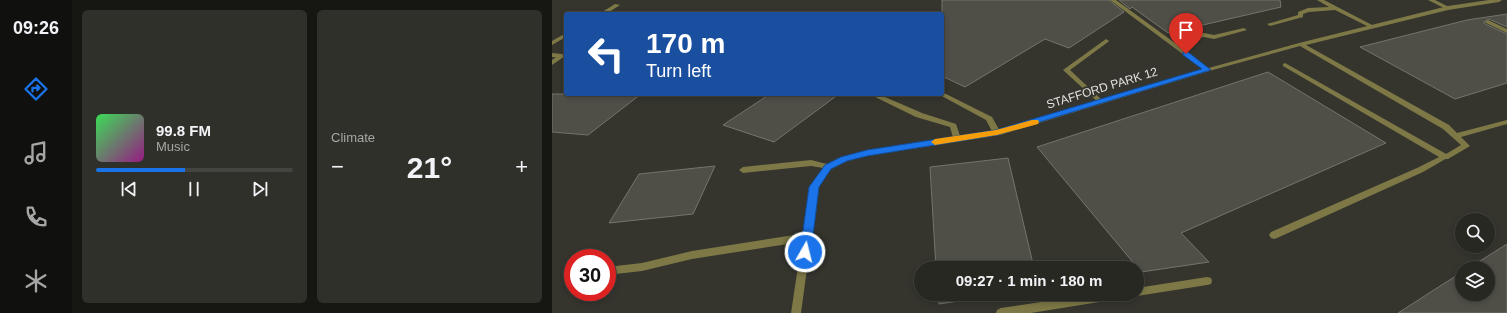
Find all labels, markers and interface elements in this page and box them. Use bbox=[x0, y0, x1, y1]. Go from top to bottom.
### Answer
pin bbox=[1169, 13, 1203, 54]
text: 09:26 bbox=[13, 18, 59, 38]
icon: arrive bbox=[1175, 19, 1197, 41]
icon: left bbox=[580, 28, 632, 80]
text: 170 m bbox=[646, 28, 725, 59]
text: Turn left bbox=[646, 61, 711, 81]
street label: STAFFORD PARK 12 bbox=[1045, 64, 1160, 112]
icon: directions bbox=[22, 75, 50, 103]
text: 99.8 FM bbox=[156, 122, 211, 139]
text: Climate bbox=[331, 130, 375, 145]
icon: music bbox=[22, 139, 50, 167]
text: Music bbox=[156, 139, 190, 154]
text: 21° bbox=[407, 151, 452, 184]
text: − bbox=[331, 154, 344, 179]
text: + bbox=[515, 154, 528, 179]
icon: previous bbox=[118, 178, 140, 200]
icon: pause bbox=[183, 178, 205, 200]
icon: next bbox=[249, 178, 271, 200]
icon: phone bbox=[22, 203, 50, 231]
map controls bbox=[1455, 213, 1495, 301]
button: search bbox=[1455, 213, 1495, 253]
position arrow bbox=[784, 231, 826, 273]
speed limit sign: 30 bbox=[564, 249, 616, 301]
button: layers bbox=[1455, 261, 1495, 301]
icon: climate bbox=[22, 267, 50, 295]
text: 09:27 · 1 min · 180 m bbox=[956, 272, 1102, 289]

